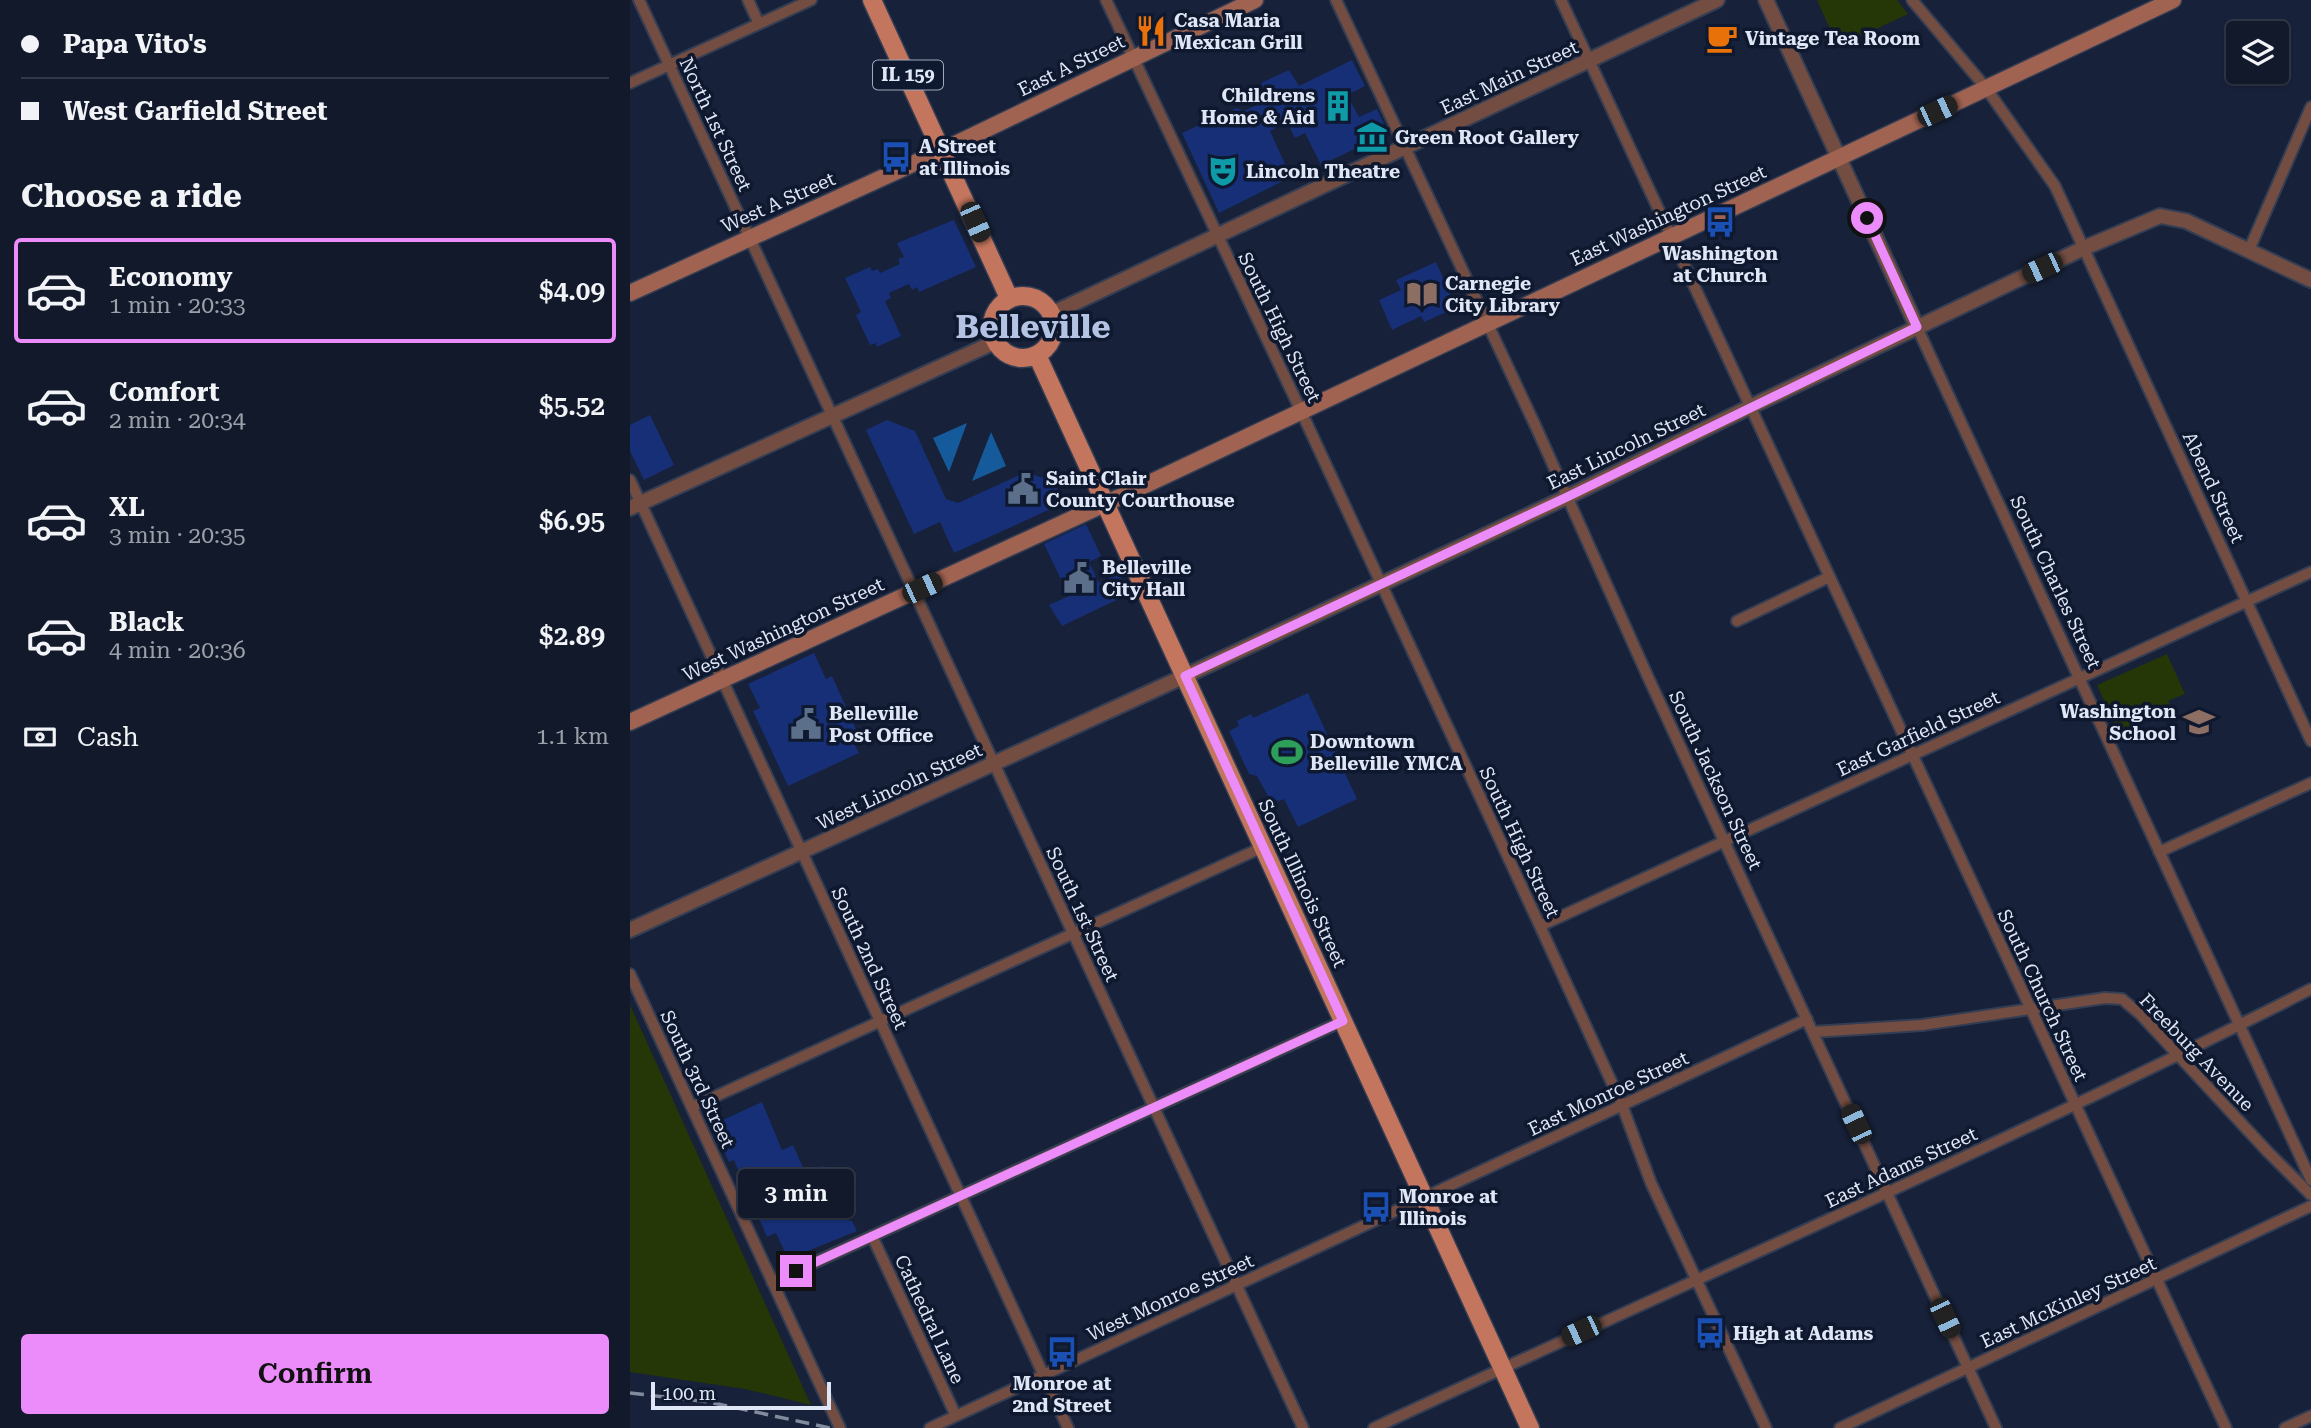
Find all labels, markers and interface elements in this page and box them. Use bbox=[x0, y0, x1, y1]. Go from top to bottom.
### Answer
place label: Casa Maria Mexican Grill bbox=[1174, 9, 1302, 54]
restaurant icon: Casa Maria Mexican Grill bbox=[1134, 14, 1168, 48]
cafe icon: Vintage Tea Room bbox=[1705, 21, 1739, 55]
map controls bbox=[2226, 21, 2289, 84]
button: layers bbox=[2226, 21, 2289, 84]
place label: Vintage Tea Room bbox=[1745, 27, 1921, 50]
text: Papa Vito's bbox=[63, 29, 207, 59]
street label: East A Street bbox=[1014, 30, 1128, 101]
street label: East Main Street bbox=[1437, 35, 1582, 119]
street label: North 1st Street bbox=[674, 54, 757, 195]
road number: IL 159 bbox=[873, 60, 943, 90]
place label: Childrens Home & Aid bbox=[1201, 84, 1315, 129]
building icon: Childrens Home & Aid bbox=[1321, 89, 1355, 123]
car bbox=[1914, 93, 1961, 129]
text: West Garfield Street bbox=[63, 96, 328, 126]
museum icon: Green Root Gallery bbox=[1355, 120, 1389, 154]
place label: Green Root Gallery bbox=[1395, 126, 1580, 149]
place label: A Street at Illinois bbox=[919, 135, 1010, 180]
bus stop icon: A Street at Illinois bbox=[879, 140, 913, 174]
theatre icon: Lincoln Theatre bbox=[1206, 154, 1240, 188]
place label: Lincoln Theatre bbox=[1246, 160, 1400, 183]
street label: East Washington Street bbox=[1567, 160, 1770, 271]
street label: West A Street bbox=[718, 167, 839, 238]
text: Choose a ride bbox=[21, 177, 242, 215]
car bbox=[957, 199, 994, 245]
route start bbox=[1851, 202, 1883, 234]
bus stop icon: Washington at Church bbox=[1703, 205, 1737, 239]
place label: Washington at Church bbox=[1662, 242, 1778, 287]
street label: South High Street bbox=[1233, 248, 1326, 406]
car bbox=[2019, 250, 2066, 286]
icon: car bbox=[25, 259, 88, 322]
text: Economy bbox=[109, 262, 232, 292]
place label: Carnegie City Library bbox=[1445, 272, 1560, 317]
text: $4.09 bbox=[539, 276, 605, 306]
library icon: Carnegie City Library bbox=[1405, 277, 1439, 311]
text: 1 min · 20:33 bbox=[109, 292, 246, 319]
district label: Belleville bbox=[955, 307, 1111, 346]
icon: car bbox=[25, 374, 88, 437]
text: Comfort bbox=[109, 377, 219, 407]
text: $5.52 bbox=[539, 391, 605, 421]
street label: East Lincoln Street bbox=[1543, 398, 1709, 495]
text: 2 min · 20:34 bbox=[109, 407, 246, 434]
street label: Abend Street bbox=[2178, 428, 2249, 546]
place label: Saint Clair County Courthouse bbox=[1046, 467, 1235, 512]
public building icon: Saint Clair County Courthouse bbox=[1006, 472, 1040, 506]
icon: car bbox=[25, 489, 88, 552]
text: XL bbox=[109, 492, 145, 522]
street label: South Charles Street bbox=[2005, 492, 2106, 672]
text: $6.95 bbox=[539, 506, 605, 536]
text: 3 min · 20:35 bbox=[109, 522, 246, 549]
place label: Belleville City Hall bbox=[1102, 556, 1191, 601]
public building icon: Belleville City Hall bbox=[1062, 561, 1096, 595]
car bbox=[899, 570, 946, 606]
street label: West Washington Street bbox=[679, 573, 888, 686]
icon: car bbox=[25, 604, 88, 667]
text: Black bbox=[109, 607, 184, 637]
text: $2.89 bbox=[539, 621, 605, 651]
text: 4 min · 20:36 bbox=[109, 637, 246, 664]
street label: East Garfield Street bbox=[1833, 686, 2003, 781]
street label: South Jackson Street bbox=[1664, 687, 1767, 873]
place label: Washington School bbox=[2060, 700, 2176, 745]
place label: Belleville Post Office bbox=[829, 702, 933, 747]
school or university icon: Washington School bbox=[2182, 705, 2216, 739]
public building icon: Belleville Post Office bbox=[789, 707, 823, 741]
icon: cash bbox=[21, 718, 59, 756]
text: Cash bbox=[77, 722, 139, 752]
text: 1.1 km bbox=[536, 723, 609, 750]
place label: Downtown Belleville YMCA bbox=[1310, 730, 1463, 775]
sports icon: Downtown Belleville YMCA bbox=[1270, 735, 1304, 769]
street label: West Lincoln Street bbox=[813, 738, 985, 835]
street label: South High Street bbox=[1474, 763, 1565, 921]
street label: South Illinois Street bbox=[1253, 795, 1352, 971]
street label: South 1st Street bbox=[1041, 843, 1124, 985]
street label: South 2nd Street bbox=[827, 883, 913, 1033]
street label: South Church Street bbox=[1993, 906, 2093, 1085]
street label: Freeburg Avenue bbox=[2135, 989, 2259, 1116]
street label: South 3rd Street bbox=[656, 1007, 740, 1152]
street label: East Monroe Street bbox=[1524, 1046, 1692, 1141]
car bbox=[1838, 1101, 1875, 1147]
street label: East Adams Street bbox=[1822, 1122, 1981, 1213]
callout: 3 min bbox=[738, 1170, 854, 1218]
text: 3 min bbox=[764, 1180, 828, 1207]
place label: Monroe at Illinois bbox=[1399, 1185, 1498, 1230]
bus stop icon: Monroe at Illinois bbox=[1359, 1190, 1393, 1224]
street label: West Monroe Street bbox=[1083, 1249, 1257, 1346]
street label: Cathedral Lane bbox=[890, 1251, 969, 1387]
street label: East McKinley Street bbox=[1977, 1252, 2159, 1353]
route end bbox=[780, 1255, 812, 1287]
car bbox=[1927, 1295, 1964, 1341]
car bbox=[1558, 1313, 1605, 1349]
bus stop icon: High at Adams bbox=[1693, 1316, 1727, 1350]
place label: High at Adams bbox=[1733, 1322, 1874, 1345]
button: Confirm bbox=[21, 1334, 609, 1414]
bus stop icon: Monroe at 2nd Street bbox=[1045, 1335, 1079, 1369]
place label: Monroe at 2nd Street bbox=[1012, 1372, 1112, 1417]
scale bar bbox=[651, 1379, 831, 1411]
text: 100 m bbox=[662, 1382, 716, 1405]

